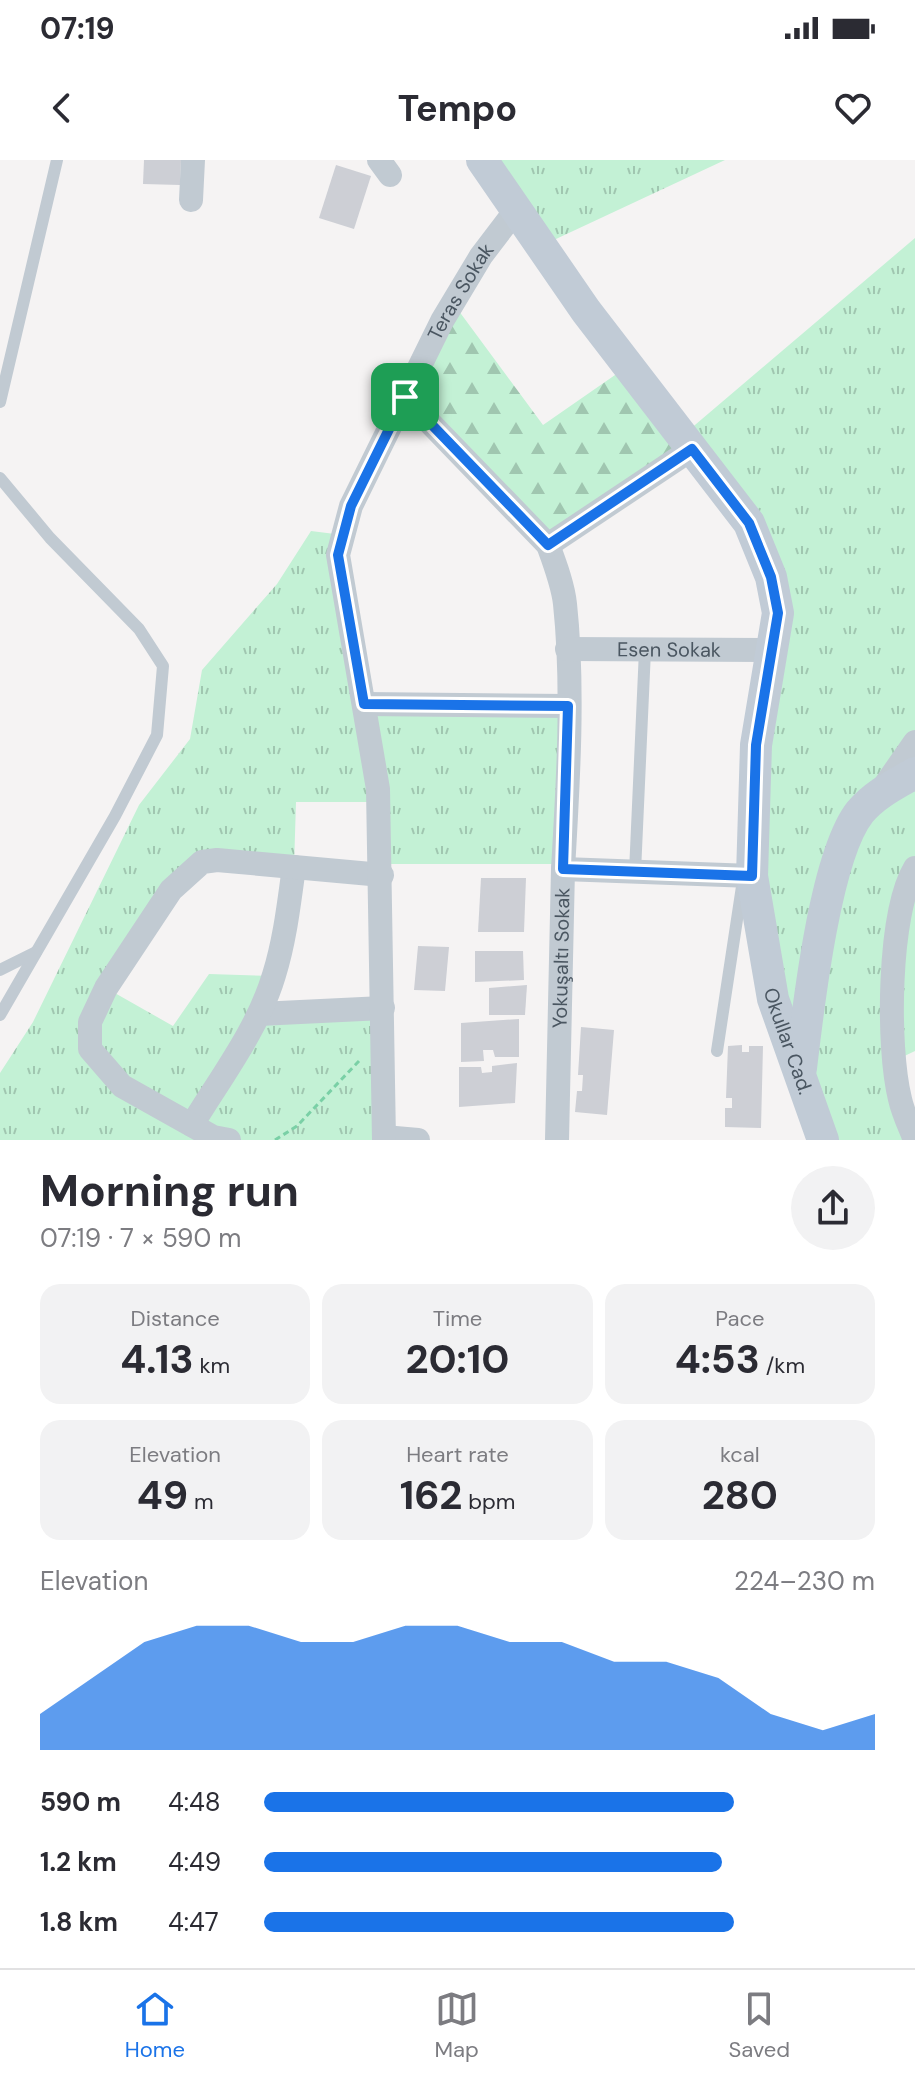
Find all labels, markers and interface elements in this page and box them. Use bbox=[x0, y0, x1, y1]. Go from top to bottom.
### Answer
text: 07:19 bbox=[40, 9, 115, 48]
text: Tempo bbox=[398, 85, 517, 132]
icon: back bbox=[40, 86, 84, 130]
icon: heart bbox=[831, 86, 875, 130]
street label: Teras Sokak bbox=[422, 237, 499, 344]
pin bbox=[371, 363, 439, 431]
icon: arrive bbox=[383, 375, 427, 419]
street label: Esen Sokak bbox=[617, 636, 721, 663]
street label: Yokuşaltı Sokak bbox=[546, 887, 576, 1029]
street label: Okullar Cad. bbox=[758, 986, 819, 1098]
text: Morning run bbox=[40, 1162, 299, 1220]
button: share bbox=[791, 1166, 875, 1250]
text: 07:19 · 7 × 590 m bbox=[40, 1221, 241, 1255]
text: Distance bbox=[131, 1304, 220, 1333]
text: Time bbox=[433, 1304, 482, 1333]
text: Pace bbox=[715, 1304, 764, 1333]
text: 4.13 bbox=[120, 1333, 194, 1385]
text: 20:10 bbox=[406, 1333, 509, 1385]
text: 4:53 bbox=[675, 1333, 760, 1385]
text: km bbox=[194, 1351, 230, 1380]
text: /km bbox=[760, 1351, 805, 1380]
text: Elevation bbox=[129, 1440, 221, 1469]
text: Heart rate bbox=[406, 1440, 509, 1469]
text: kcal bbox=[720, 1440, 760, 1469]
text: 49 bbox=[137, 1469, 188, 1521]
text: 162 bbox=[400, 1469, 462, 1521]
text: 280 bbox=[702, 1469, 778, 1521]
text: m bbox=[188, 1487, 214, 1516]
text: bpm bbox=[462, 1487, 515, 1516]
text: Elevation bbox=[40, 1564, 148, 1598]
text: 224–230 m bbox=[734, 1564, 875, 1598]
text: 590 m bbox=[40, 1785, 121, 1819]
text: 4:48 bbox=[168, 1785, 221, 1819]
text: 1.2 km bbox=[40, 1845, 117, 1879]
text: 4:49 bbox=[168, 1845, 221, 1879]
text: 1.8 km bbox=[40, 1905, 118, 1939]
text: 4:47 bbox=[168, 1905, 219, 1939]
tab: Home bbox=[125, 1987, 185, 2064]
tab: Map bbox=[435, 1987, 479, 2064]
tab: Saved bbox=[728, 1987, 790, 2064]

